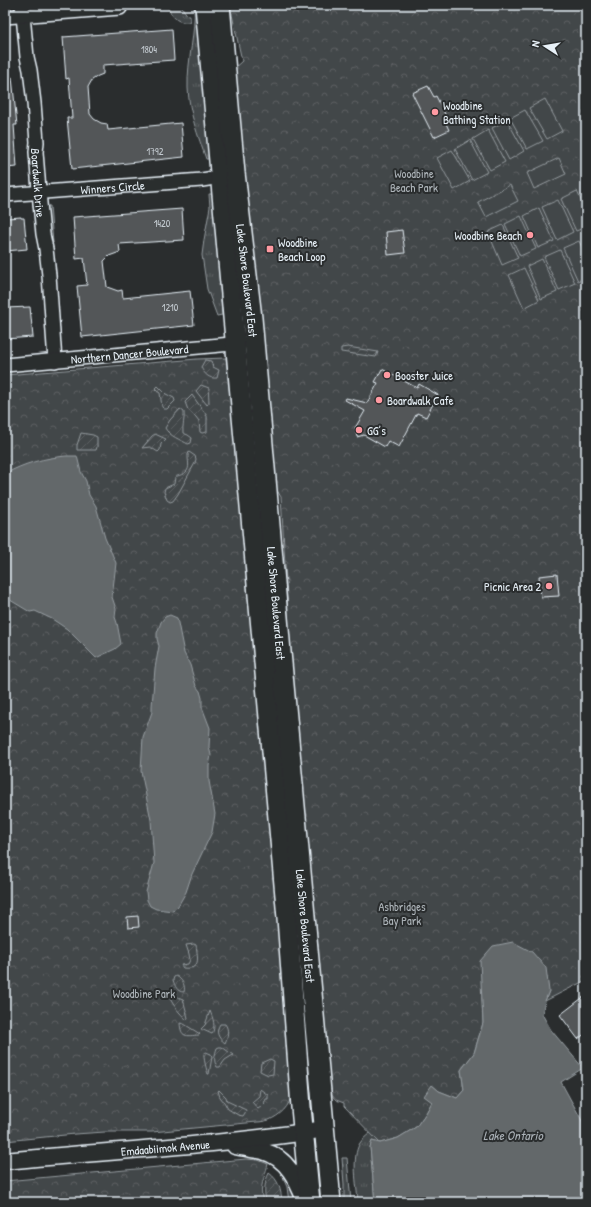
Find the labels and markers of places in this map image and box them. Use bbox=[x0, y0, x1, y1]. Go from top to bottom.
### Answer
place label: Woodbine Bathing Station bbox=[443, 97, 511, 128]
marker: Woodbine Bathing Station bbox=[430, 107, 440, 117]
place label: Woodbine Beach bbox=[454, 227, 522, 244]
marker: Woodbine Beach bbox=[525, 230, 535, 240]
place label: Woodbine Beach Loop bbox=[278, 234, 325, 265]
marker: Woodbine Beach Loop bbox=[265, 244, 275, 254]
place label: Booster Juice bbox=[395, 367, 453, 384]
marker: Booster Juice bbox=[382, 370, 392, 380]
place label: Boardwalk Cafe bbox=[387, 392, 454, 409]
marker: Boardwalk Cafe bbox=[374, 395, 384, 405]
place label: GG’s bbox=[367, 422, 386, 439]
marker: GG’s bbox=[354, 425, 364, 435]
place label: Picnic Area 2 bbox=[484, 578, 541, 595]
marker: Picnic Area 2 bbox=[544, 581, 554, 591]

